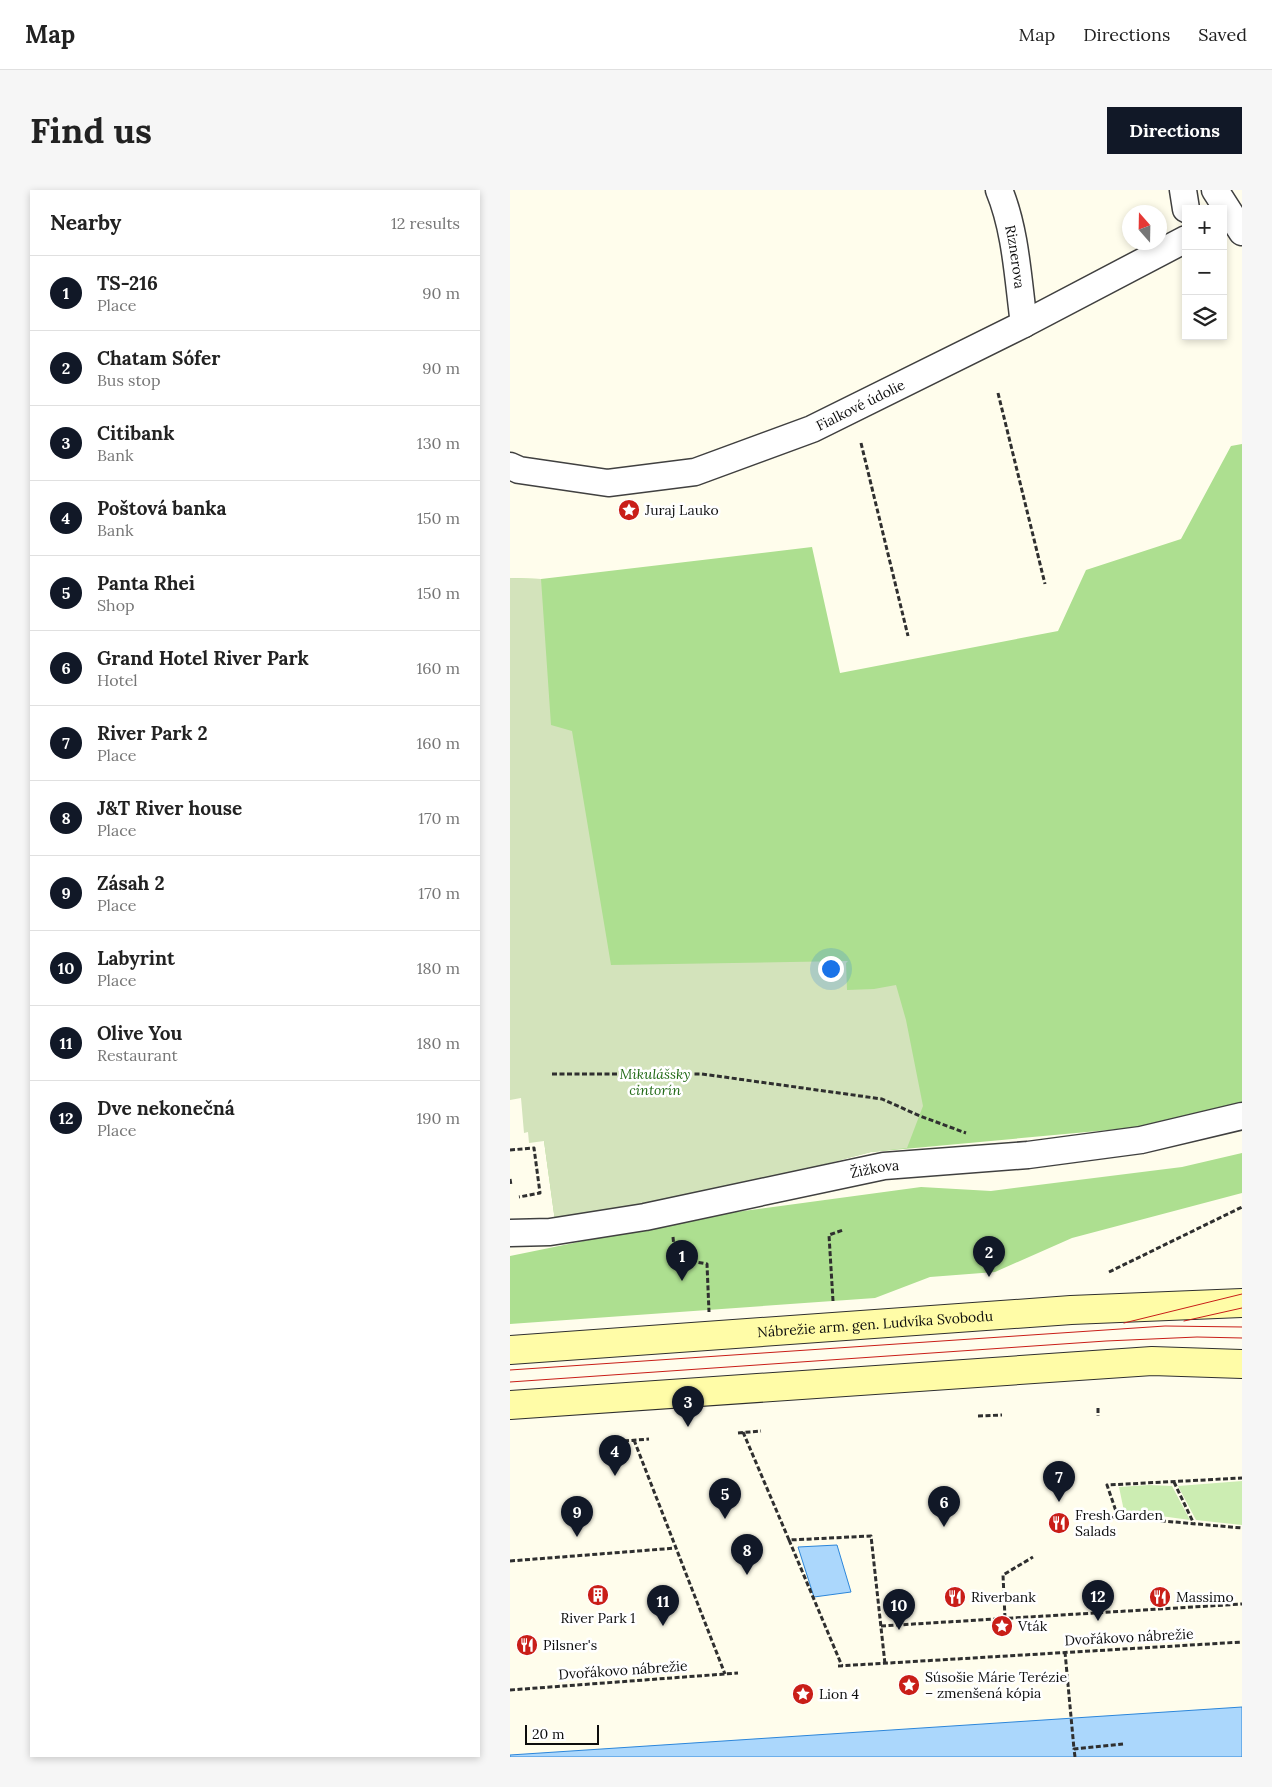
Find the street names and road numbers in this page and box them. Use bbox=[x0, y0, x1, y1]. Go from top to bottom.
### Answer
street label: Riznerova bbox=[1001, 223, 1029, 290]
street label: Fialkové údolie bbox=[813, 375, 908, 435]
street label: Žižkova bbox=[849, 1156, 900, 1182]
street label: Nábrežie arm. gen. Ludvíka Svobodu bbox=[757, 1307, 994, 1341]
street label: Dvořákovo nábrežie bbox=[1064, 1625, 1194, 1649]
street label: Dvořákovo nábrežie bbox=[558, 1656, 689, 1683]

